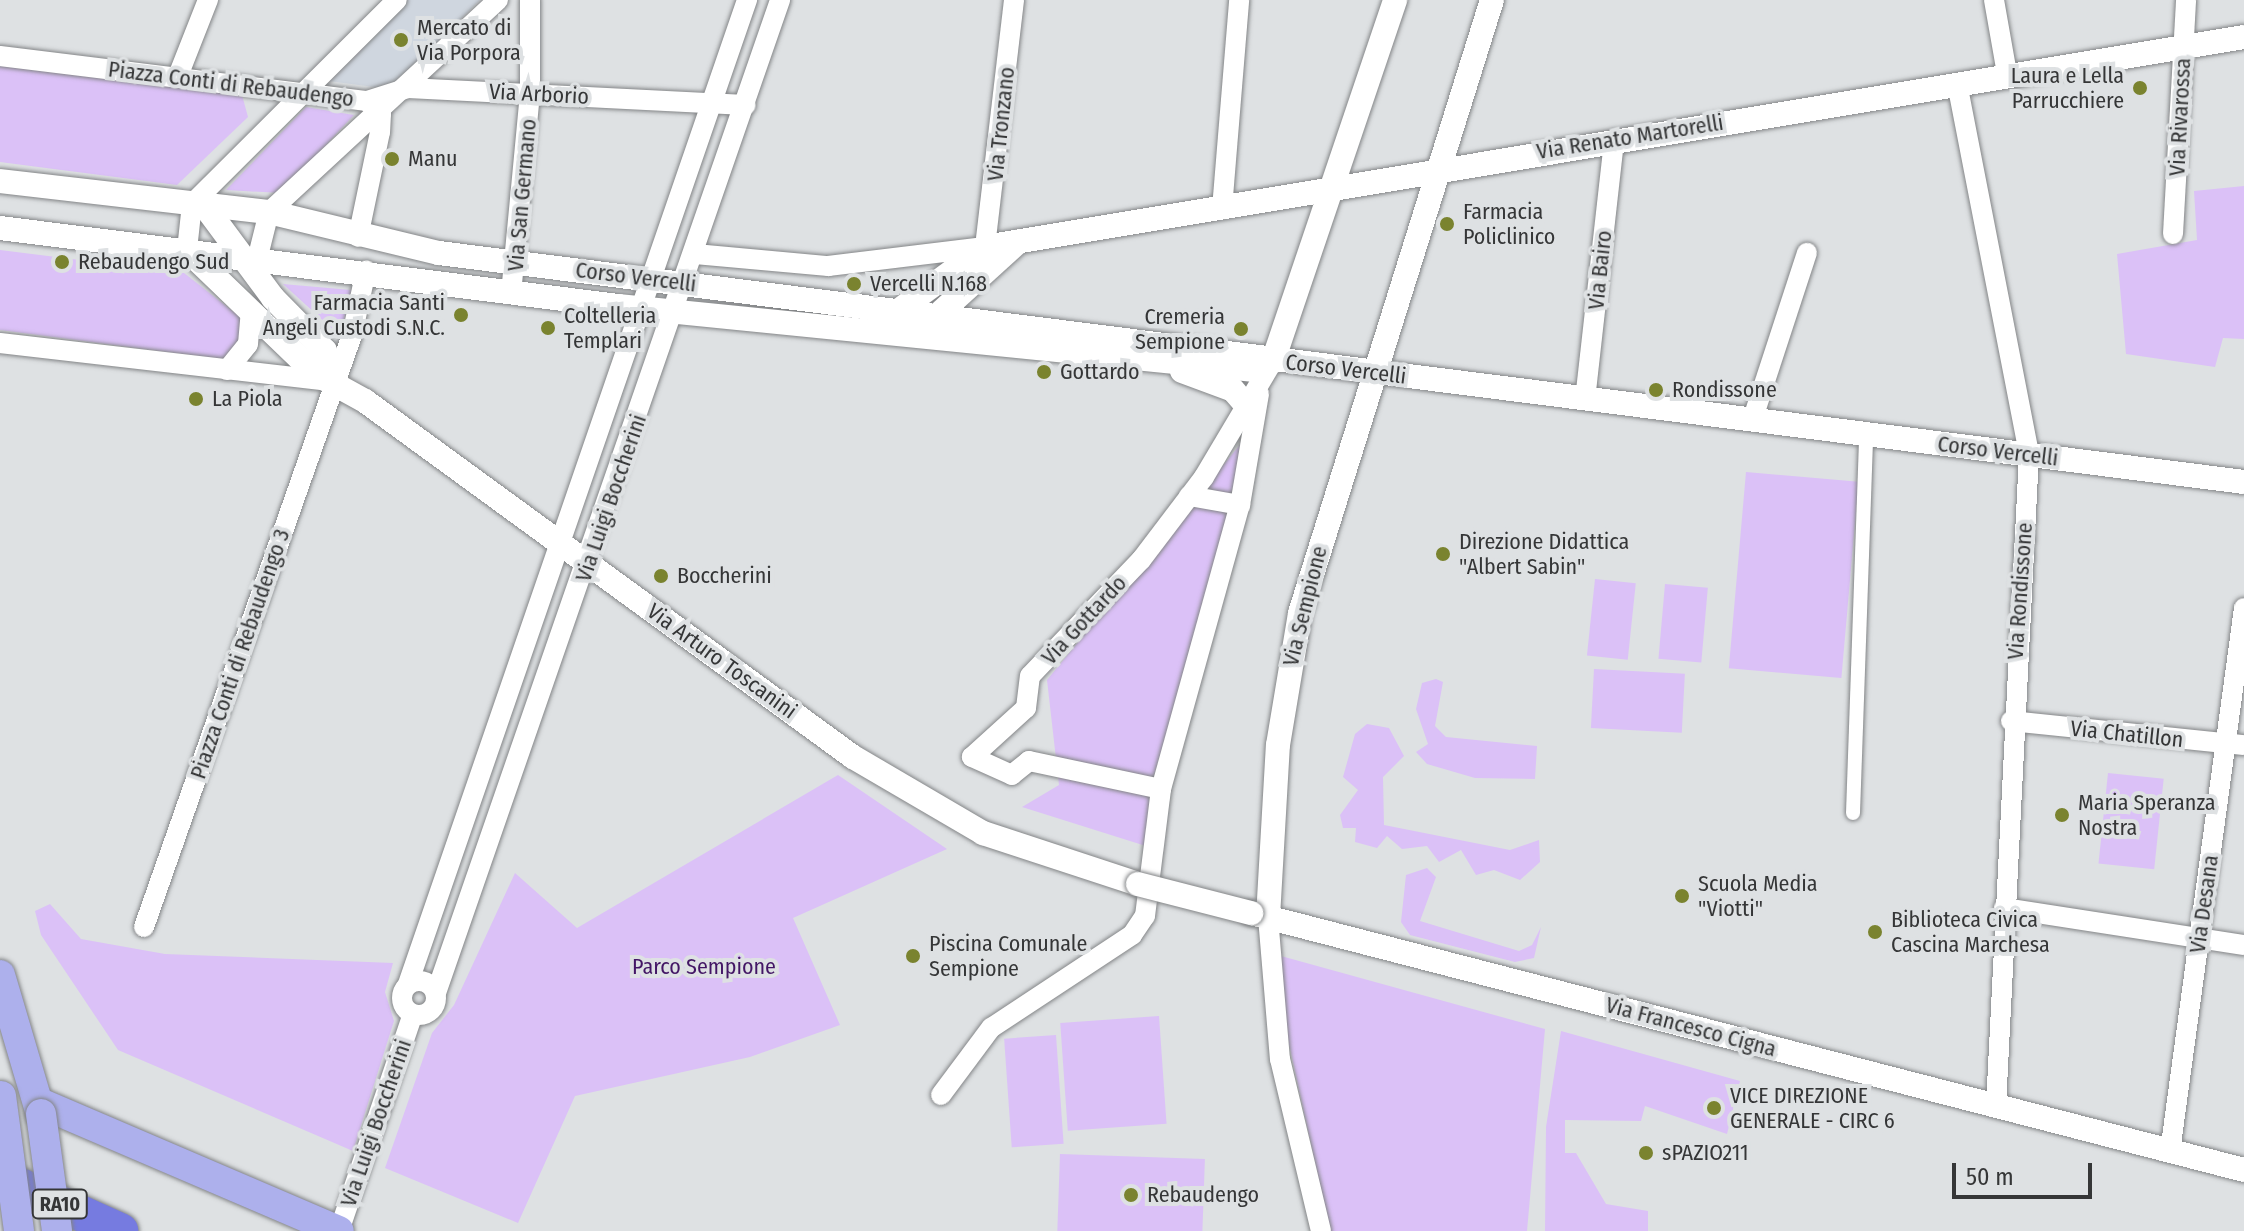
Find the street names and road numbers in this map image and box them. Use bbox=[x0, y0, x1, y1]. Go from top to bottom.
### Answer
street label: Piazza Conti di Rebaudengo bbox=[107, 56, 355, 112]
street label: Via Rivarossa bbox=[2164, 57, 2196, 177]
street label: Via Tronzano bbox=[982, 66, 1020, 182]
street label: Via Arborio bbox=[488, 78, 590, 110]
street label: Via Renato Martorelli bbox=[1535, 109, 1725, 165]
street label: Via San Germano bbox=[502, 118, 542, 272]
street label: Via Bairo bbox=[1583, 229, 1617, 311]
street label: Corso Vercelli bbox=[574, 256, 698, 298]
street label: Corso Vercelli bbox=[1284, 348, 1408, 390]
street label: Via Luigi Boccherini bbox=[570, 411, 652, 585]
street label: Corso Vercelli bbox=[1936, 430, 2060, 472]
street label: Via Rondissone bbox=[2002, 522, 2038, 660]
street label: Piazza Conti di Rebaudengo 3 bbox=[185, 526, 295, 782]
street label: Via Sempione bbox=[1277, 543, 1333, 669]
street label: Via Gottardo bbox=[1036, 570, 1132, 670]
street label: Via Arturo Toscanini bbox=[642, 598, 802, 724]
street label: Via Chatillon bbox=[2069, 715, 2185, 753]
street label: Via Desana bbox=[2184, 853, 2224, 955]
street label: Via Francesco Cigna bbox=[1603, 992, 1779, 1062]
street label: Via Luigi Boccherini bbox=[335, 1036, 417, 1210]
road number: RA10 bbox=[30, 1188, 90, 1220]

